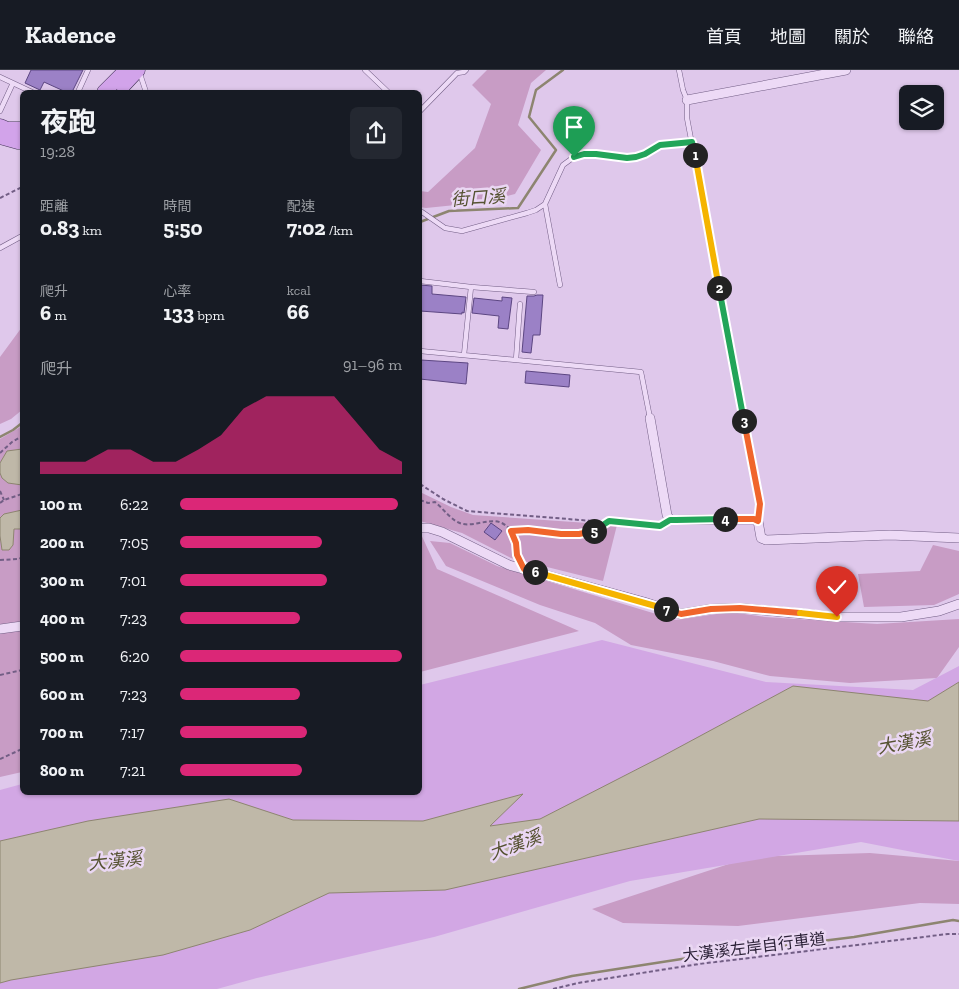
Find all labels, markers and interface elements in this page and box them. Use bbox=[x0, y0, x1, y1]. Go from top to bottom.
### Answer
text: Kadence bbox=[25, 20, 116, 49]
text: 首頁 bbox=[706, 26, 742, 48]
text: 地圖 bbox=[770, 26, 806, 48]
text: 關於 bbox=[834, 26, 870, 48]
text: 聯絡 bbox=[898, 26, 934, 48]
map controls bbox=[899, 85, 944, 130]
button: layers bbox=[899, 85, 944, 130]
text: 夜跑 bbox=[40, 106, 96, 139]
pin bbox=[553, 106, 595, 157]
button: share bbox=[350, 107, 402, 159]
icon: arrive bbox=[560, 113, 588, 141]
text: 19:28 bbox=[40, 142, 75, 161]
pin: 1 bbox=[682, 142, 708, 168]
text: 1 bbox=[693, 147, 698, 164]
water label: 街口溪 bbox=[450, 185, 509, 211]
text: 距離 bbox=[40, 198, 68, 215]
text: 時間 bbox=[163, 198, 191, 215]
text: 配速 bbox=[287, 198, 315, 215]
text: 0.83 bbox=[40, 215, 79, 240]
text: 5:50 bbox=[163, 215, 203, 240]
text: 7:02 bbox=[287, 215, 326, 240]
text: km bbox=[79, 222, 102, 239]
text: /km bbox=[326, 222, 353, 239]
pin: 2 bbox=[706, 276, 732, 300]
text: 2 bbox=[716, 280, 723, 297]
text: kcal bbox=[287, 282, 311, 299]
text: 爬升 bbox=[40, 283, 68, 300]
text: 心率 bbox=[163, 283, 191, 300]
text: 66 bbox=[287, 299, 309, 324]
text: 6 bbox=[40, 300, 51, 325]
text: 133 bbox=[163, 300, 194, 325]
text: m bbox=[51, 307, 67, 324]
text: bpm bbox=[194, 307, 225, 324]
text: 91–96 m bbox=[343, 355, 402, 374]
text: 爬升 bbox=[40, 359, 72, 378]
pin: 3 bbox=[732, 408, 756, 434]
text: 3 bbox=[741, 413, 748, 430]
text: 100 m bbox=[40, 495, 82, 514]
text: 6:22 bbox=[120, 495, 149, 514]
pin: 4 bbox=[712, 506, 738, 532]
text: 4 bbox=[722, 511, 729, 528]
pin: 5 bbox=[582, 518, 606, 544]
text: 5 bbox=[591, 523, 598, 540]
text: 200 m bbox=[40, 533, 84, 552]
text: 7:05 bbox=[120, 533, 149, 552]
pin: 6 bbox=[522, 560, 548, 584]
text: 6 bbox=[532, 564, 539, 581]
pin bbox=[816, 566, 858, 617]
text: 300 m bbox=[40, 571, 84, 590]
text: 7:01 bbox=[120, 571, 147, 590]
icon: check bbox=[823, 573, 851, 601]
pin: 7 bbox=[654, 596, 678, 622]
text: 7 bbox=[663, 601, 670, 618]
text: 400 m bbox=[40, 609, 85, 628]
text: 7:23 bbox=[120, 609, 147, 628]
text: 500 m bbox=[40, 647, 84, 666]
text: 6:20 bbox=[120, 647, 150, 666]
text: 600 m bbox=[40, 685, 84, 704]
text: 7:23 bbox=[120, 685, 147, 704]
text: 700 m bbox=[40, 723, 83, 742]
text: 7:17 bbox=[120, 723, 145, 742]
water label: 大漢溪 bbox=[876, 727, 935, 759]
text: 800 m bbox=[40, 761, 84, 780]
text: 7:21 bbox=[120, 761, 146, 780]
water label: 大漢溪 bbox=[486, 824, 547, 865]
water label: 大漢溪 bbox=[87, 847, 146, 875]
street label: 大漢溪左岸自行車道 bbox=[681, 929, 827, 965]

